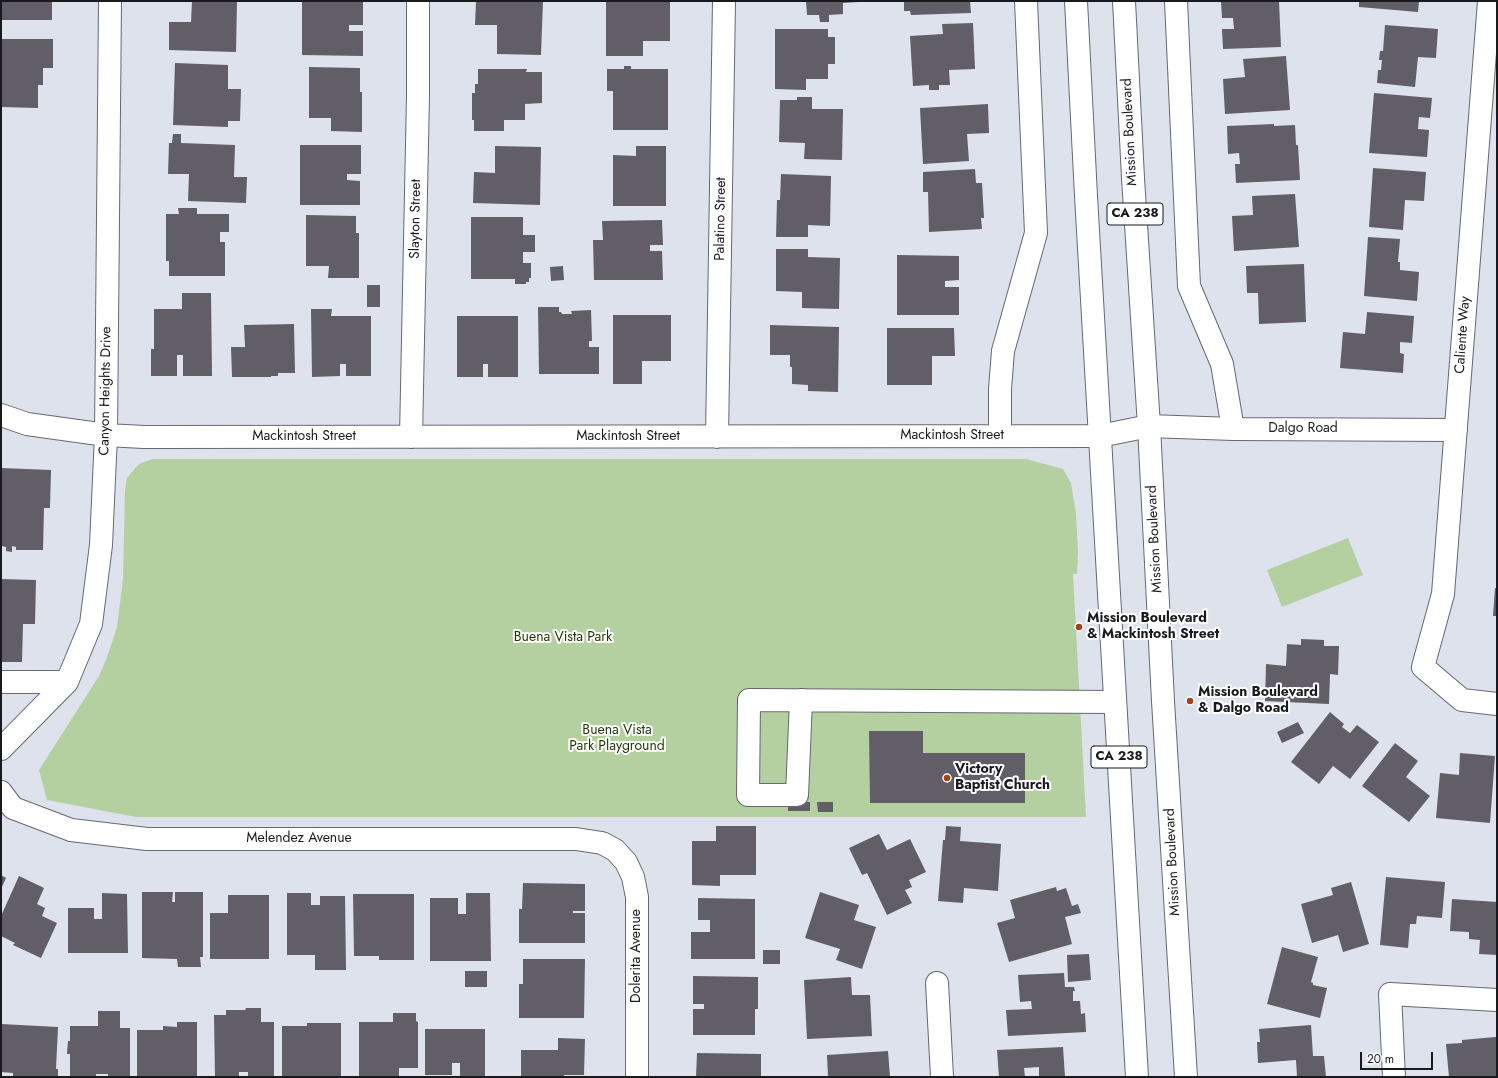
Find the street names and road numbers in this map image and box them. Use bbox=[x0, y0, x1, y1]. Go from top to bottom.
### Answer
street label: Mission Boulevard bbox=[1119, 78, 1141, 186]
street label: Palatino Street bbox=[712, 177, 730, 261]
street label: Slayton Street bbox=[407, 179, 425, 259]
road number: CA 238 bbox=[1107, 203, 1163, 225]
street label: Caliente Way bbox=[1452, 296, 1474, 374]
street label: Canyon Heights Drive bbox=[96, 326, 116, 456]
street label: Dalgo Road bbox=[1268, 421, 1338, 437]
street label: Mackintosh Street bbox=[900, 428, 1004, 444]
street label: Mackintosh Street bbox=[252, 429, 356, 445]
street label: Mackintosh Street bbox=[576, 429, 680, 445]
street label: Mission Boulevard bbox=[1144, 485, 1166, 593]
road number: CA 238 bbox=[1091, 746, 1147, 768]
street label: Mission Boulevard bbox=[1162, 808, 1184, 916]
street label: Melendez Avenue bbox=[246, 831, 352, 847]
street label: Dolerita Avenue bbox=[629, 909, 645, 1003]

